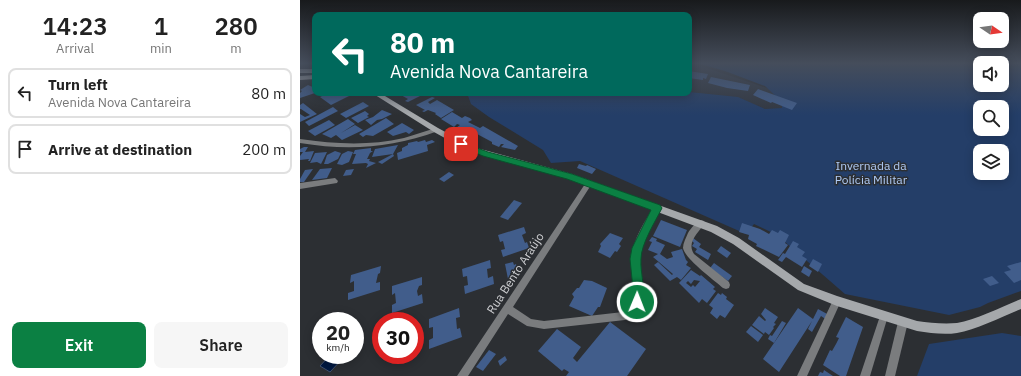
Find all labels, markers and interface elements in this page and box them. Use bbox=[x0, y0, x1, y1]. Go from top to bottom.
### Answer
text: 14:23 bbox=[42, 10, 108, 42]
text: 1 bbox=[154, 10, 168, 42]
text: 280 bbox=[214, 10, 258, 42]
north arrow bbox=[973, 12, 1009, 48]
map controls bbox=[973, 12, 1009, 180]
text: 80 m bbox=[390, 24, 455, 61]
icon: left bbox=[324, 28, 376, 80]
text: Arrival bbox=[56, 40, 94, 57]
text: min bbox=[150, 40, 172, 57]
text: m bbox=[230, 40, 242, 57]
button: sound bbox=[973, 56, 1009, 92]
text: Avenida Nova Cantareira bbox=[390, 60, 588, 83]
text: Turn left bbox=[48, 75, 108, 94]
icon: left bbox=[14, 82, 36, 104]
text: 80 m bbox=[251, 84, 286, 103]
text: Avenida Nova Cantareira bbox=[48, 94, 191, 111]
button: search bbox=[973, 100, 1009, 136]
pin bbox=[444, 127, 478, 161]
icon: arrive bbox=[450, 133, 472, 155]
icon: arrive bbox=[14, 138, 36, 160]
text: Arrive at destination bbox=[48, 140, 192, 159]
text: 200 m bbox=[242, 140, 286, 159]
button: layers bbox=[973, 144, 1009, 180]
park label: Invernada da Polícia Militar bbox=[835, 158, 908, 187]
street label: Rua Bento Araújo bbox=[483, 229, 547, 316]
position arrow bbox=[616, 281, 658, 323]
speed limit sign: 30 bbox=[372, 312, 424, 364]
text: 20 bbox=[326, 319, 350, 346]
button: Exit bbox=[12, 322, 146, 368]
button: Share bbox=[154, 322, 288, 368]
text: km/h bbox=[326, 341, 350, 354]

